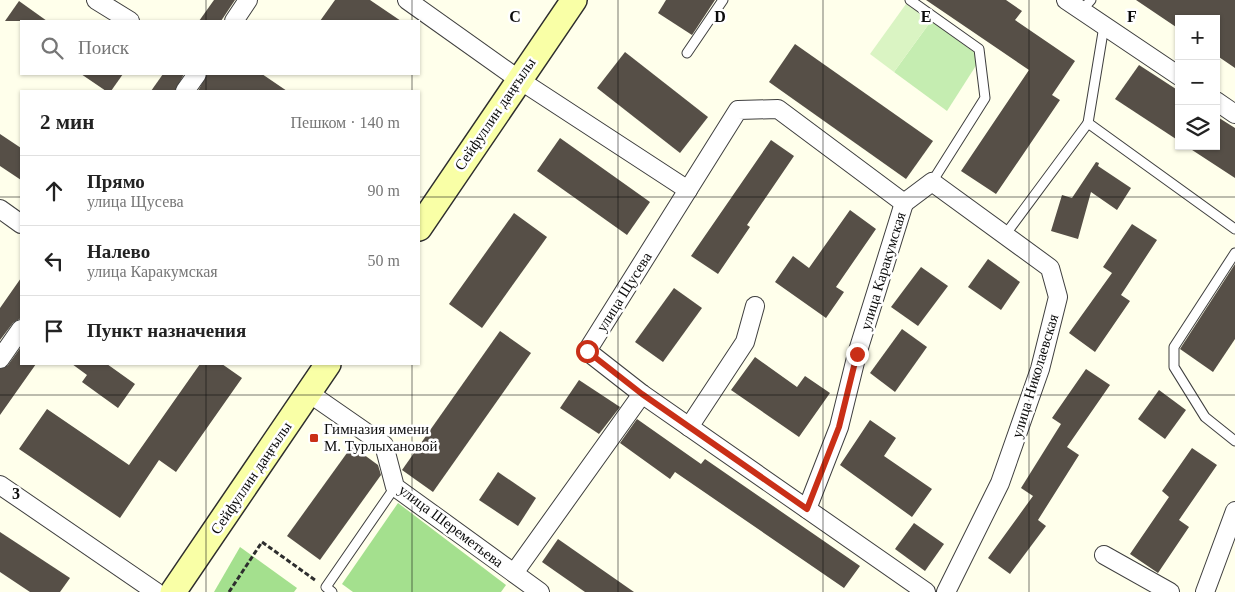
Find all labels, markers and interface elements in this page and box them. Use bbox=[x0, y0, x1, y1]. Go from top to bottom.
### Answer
text: C bbox=[509, 8, 521, 25]
text: D bbox=[714, 8, 726, 25]
text: E bbox=[921, 8, 931, 25]
text: F bbox=[1127, 8, 1137, 25]
map controls bbox=[1175, 15, 1220, 150]
button: + bbox=[1175, 15, 1220, 60]
search box bbox=[20, 20, 420, 75]
icon: search bbox=[38, 34, 66, 62]
text: Поиск bbox=[78, 37, 129, 58]
street label: Сейфуллин даңғылы bbox=[451, 55, 539, 173]
button: − bbox=[1175, 60, 1220, 105]
button: layers bbox=[1175, 105, 1220, 150]
text: 2 мин bbox=[40, 110, 94, 134]
text: Пешком · 140 m bbox=[290, 114, 400, 131]
text: Прямо bbox=[87, 171, 145, 192]
icon: ahead bbox=[40, 177, 68, 205]
text: 90 m bbox=[368, 182, 400, 199]
text: улица Щусева bbox=[87, 193, 184, 210]
street label: улица Каракумская bbox=[857, 210, 909, 332]
text: Налево bbox=[87, 241, 150, 262]
icon: left bbox=[40, 247, 68, 275]
street label: улица Щусева bbox=[593, 249, 655, 335]
text: 50 m bbox=[368, 252, 400, 269]
text: улица Каракумская bbox=[87, 263, 218, 280]
street label: улица Николаевская bbox=[1009, 312, 1061, 440]
icon: arrive bbox=[40, 317, 68, 345]
text: Пункт назначения bbox=[87, 320, 246, 341]
route start bbox=[576, 340, 599, 363]
route end bbox=[846, 343, 869, 366]
street label: Сейфуллин даңғылы bbox=[207, 419, 295, 537]
place label: Гимназия имени М. Турлыхановой bbox=[324, 421, 438, 454]
marker: Гимназия имени М. Турлыхановой bbox=[308, 432, 320, 444]
street label: улица Шереметьева bbox=[396, 482, 507, 571]
text: 3 bbox=[12, 485, 20, 502]

